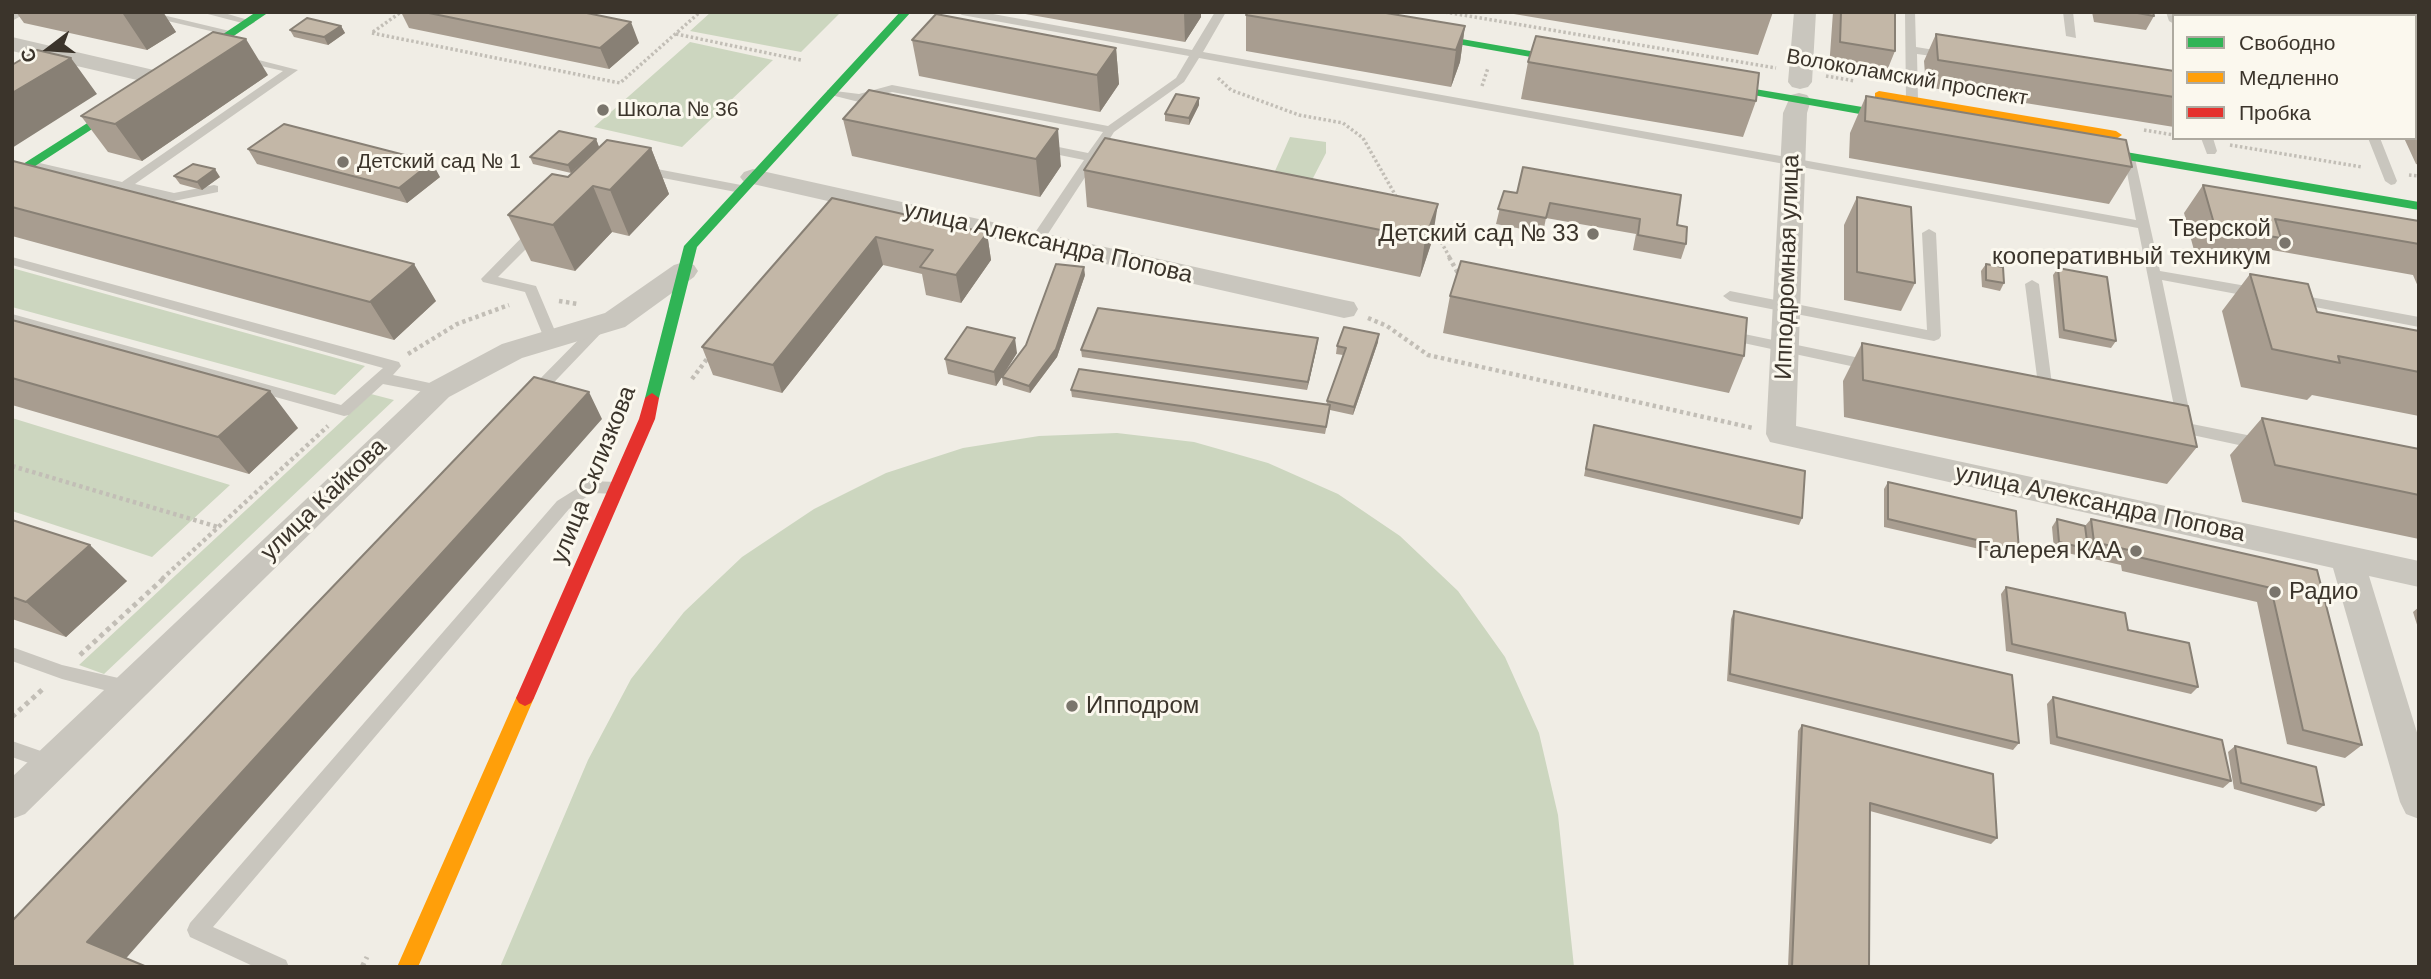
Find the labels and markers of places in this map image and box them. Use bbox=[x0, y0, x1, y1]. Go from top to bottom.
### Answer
place label: Школа № 36 bbox=[617, 97, 738, 123]
marker: Школа № 36 bbox=[595, 102, 611, 118]
place label: Детский сад № 1 bbox=[357, 149, 521, 175]
marker: Детский сад № 1 bbox=[335, 154, 351, 170]
place label: Тверской кооперативный техникум bbox=[1992, 215, 2271, 271]
place label: Детский сад № 33 bbox=[1378, 220, 1579, 248]
marker: Детский сад № 33 bbox=[1585, 226, 1601, 242]
marker: Тверской кооперативный техникум bbox=[2277, 235, 2293, 251]
place label: Галерея КАА bbox=[1977, 537, 2122, 565]
marker: Галерея КАА bbox=[2128, 543, 2144, 559]
place label: Радио bbox=[2289, 578, 2358, 606]
marker: Радио bbox=[2267, 584, 2283, 600]
place label: Ипподром bbox=[1086, 692, 1199, 720]
marker: Ипподром bbox=[1064, 698, 1080, 714]

